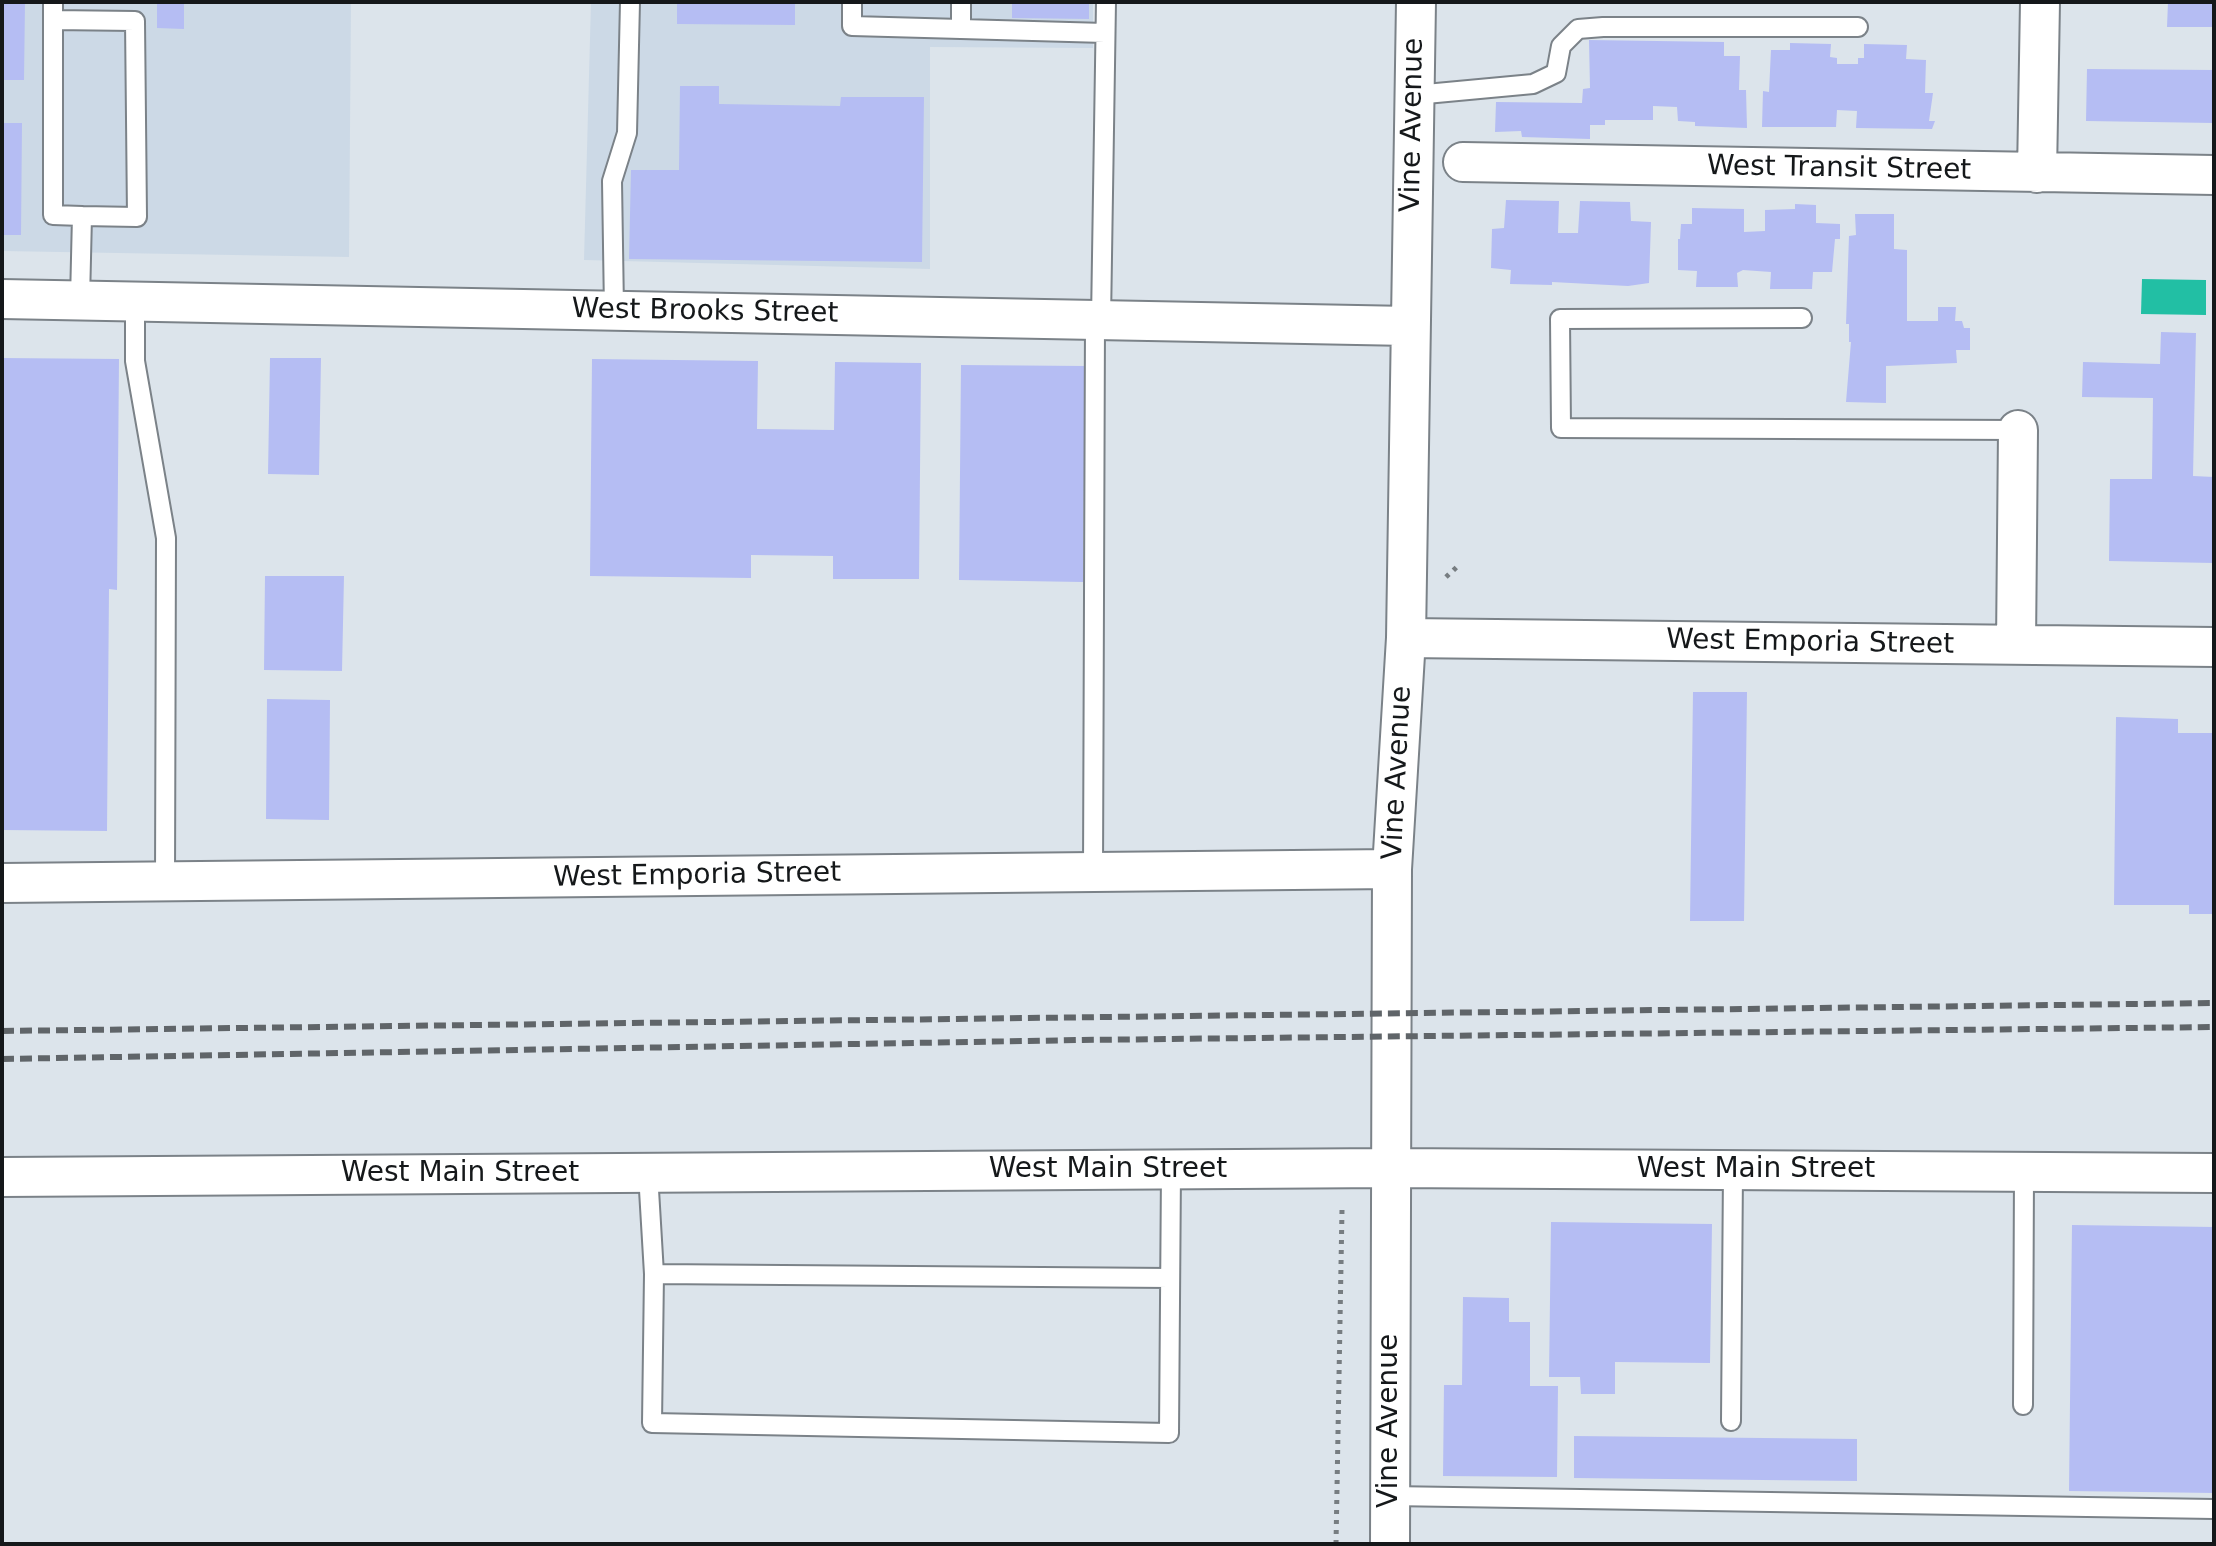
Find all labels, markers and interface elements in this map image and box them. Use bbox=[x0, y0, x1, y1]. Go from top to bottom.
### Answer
street label: Vine Avenue bbox=[1395, 38, 1431, 212]
street label: West Transit Street bbox=[1706, 150, 1972, 188]
street label: West Brooks Street bbox=[571, 293, 839, 331]
street label: West Emporia Street bbox=[1666, 624, 1954, 662]
street label: Vine Avenue bbox=[1377, 685, 1419, 861]
street label: West Emporia Street bbox=[553, 857, 841, 895]
street label: West Main Street bbox=[989, 1153, 1227, 1187]
street label: West Main Street bbox=[1637, 1153, 1875, 1187]
street label: West Main Street bbox=[341, 1157, 579, 1191]
street label: Vine Avenue bbox=[1373, 1334, 1407, 1508]

